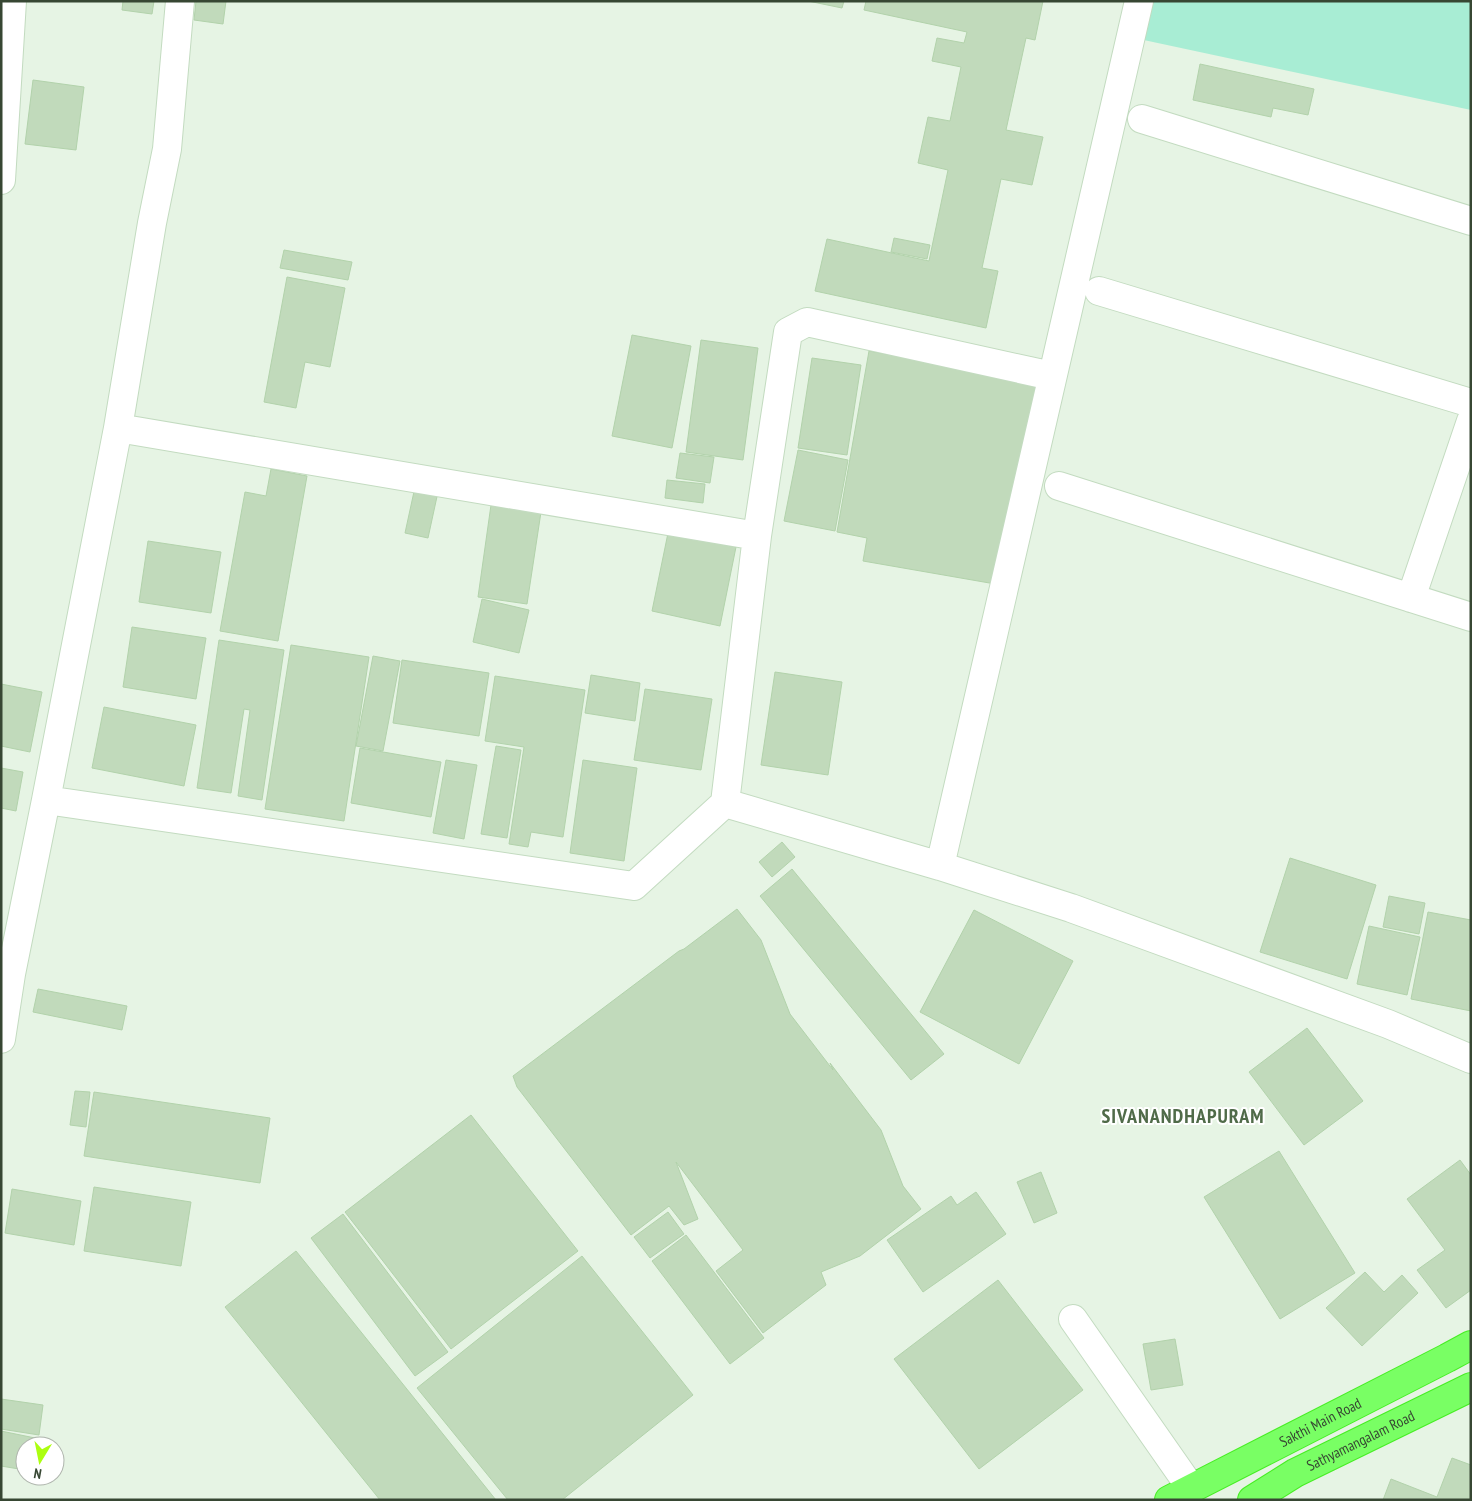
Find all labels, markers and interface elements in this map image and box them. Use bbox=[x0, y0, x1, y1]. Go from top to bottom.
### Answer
district label: SIVANANDHAPURAM bbox=[1102, 1103, 1265, 1129]
street label: Sakthi Main Road bbox=[1276, 1393, 1364, 1451]
street label: Sathyamangalam Road bbox=[1303, 1406, 1418, 1475]
north arrow bbox=[15, 1436, 65, 1486]
text: N bbox=[32, 1464, 43, 1483]

